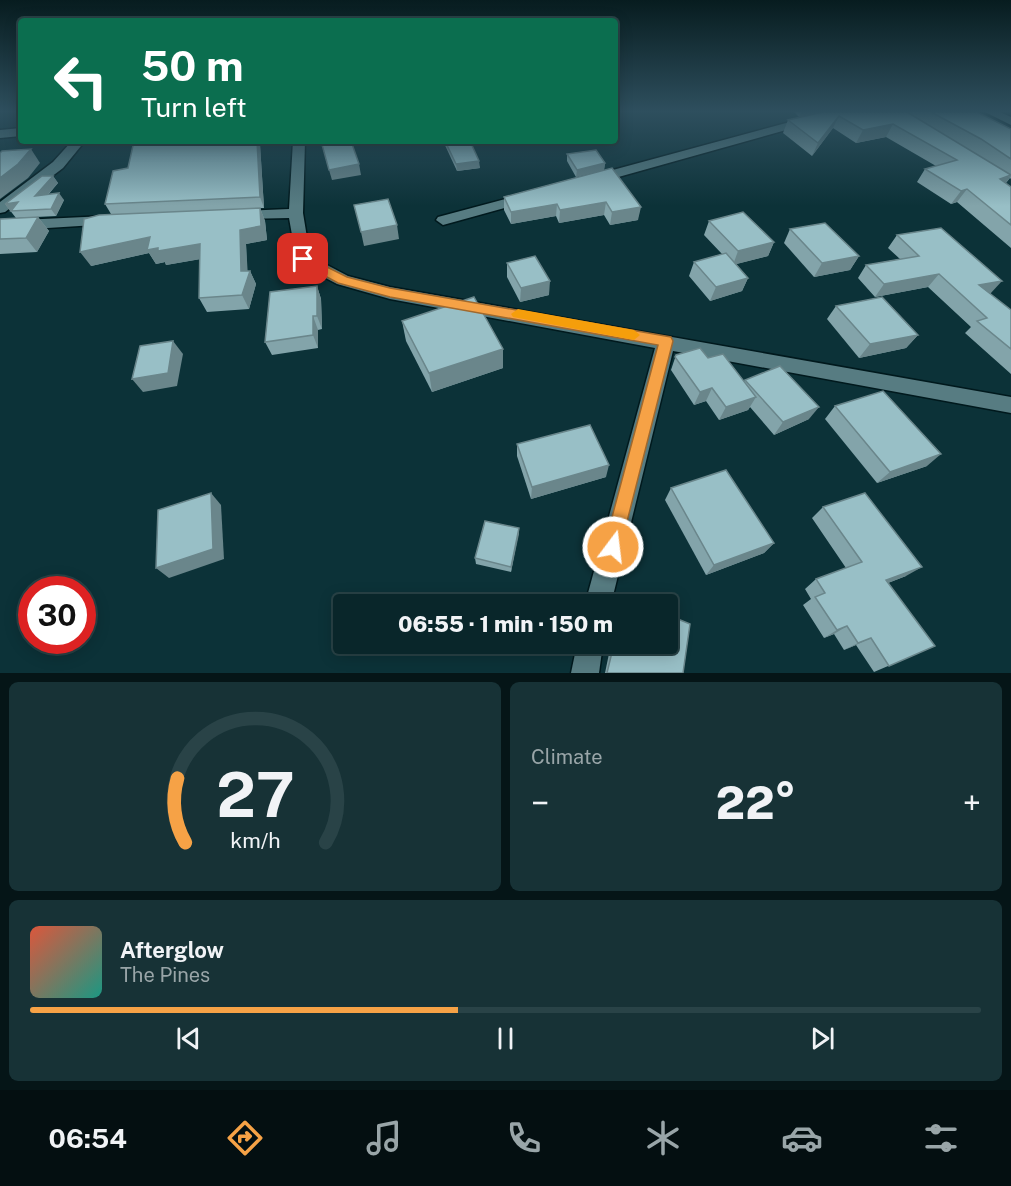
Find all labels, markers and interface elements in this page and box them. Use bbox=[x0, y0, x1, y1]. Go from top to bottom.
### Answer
text: 50 m bbox=[141, 41, 244, 90]
icon: left bbox=[42, 42, 120, 120]
text: Turn left bbox=[141, 91, 247, 123]
pin bbox=[277, 233, 328, 284]
icon: arrive bbox=[286, 242, 319, 275]
position arrow bbox=[581, 515, 645, 579]
speed limit sign: 30 bbox=[18, 576, 96, 654]
text: 06:55 · 1 min · 150 m bbox=[398, 611, 613, 637]
text: Climate bbox=[531, 745, 603, 769]
text: 27 bbox=[216, 758, 294, 831]
text: 22° bbox=[716, 776, 796, 829]
text: − bbox=[531, 784, 549, 822]
text: + bbox=[963, 784, 981, 822]
text: km/h bbox=[230, 829, 280, 854]
text: Afterglow bbox=[120, 937, 224, 963]
text: The Pines bbox=[120, 963, 210, 987]
icon: previous bbox=[172, 1022, 205, 1055]
icon: pause bbox=[489, 1022, 522, 1055]
icon: next bbox=[806, 1022, 839, 1055]
icon: directions bbox=[224, 1117, 266, 1159]
icon: music bbox=[363, 1117, 405, 1159]
icon: phone bbox=[503, 1117, 545, 1159]
icon: climate bbox=[642, 1117, 684, 1159]
icon: car bbox=[781, 1117, 823, 1159]
icon: filters bbox=[920, 1117, 962, 1159]
text: 06:54 bbox=[49, 1122, 127, 1154]

